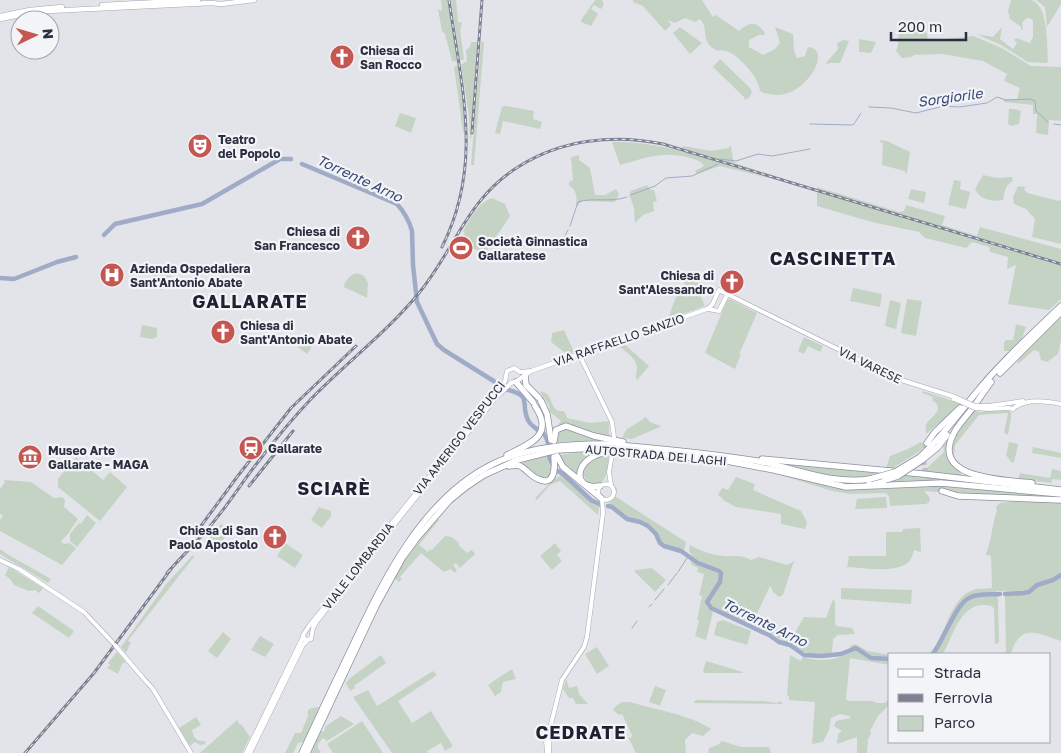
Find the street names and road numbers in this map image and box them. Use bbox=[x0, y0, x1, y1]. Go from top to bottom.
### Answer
street label: VIA RAFFAELLO SANZIO bbox=[551, 310, 687, 369]
street label: VIA VARESE bbox=[836, 343, 904, 387]
street label: VIA AMERIGO VESPUCCI bbox=[410, 378, 508, 498]
street label: AUTOSTRADA DEI LAGHI bbox=[585, 441, 727, 469]
street label: VIALE LOMBARDIA bbox=[319, 519, 397, 613]

